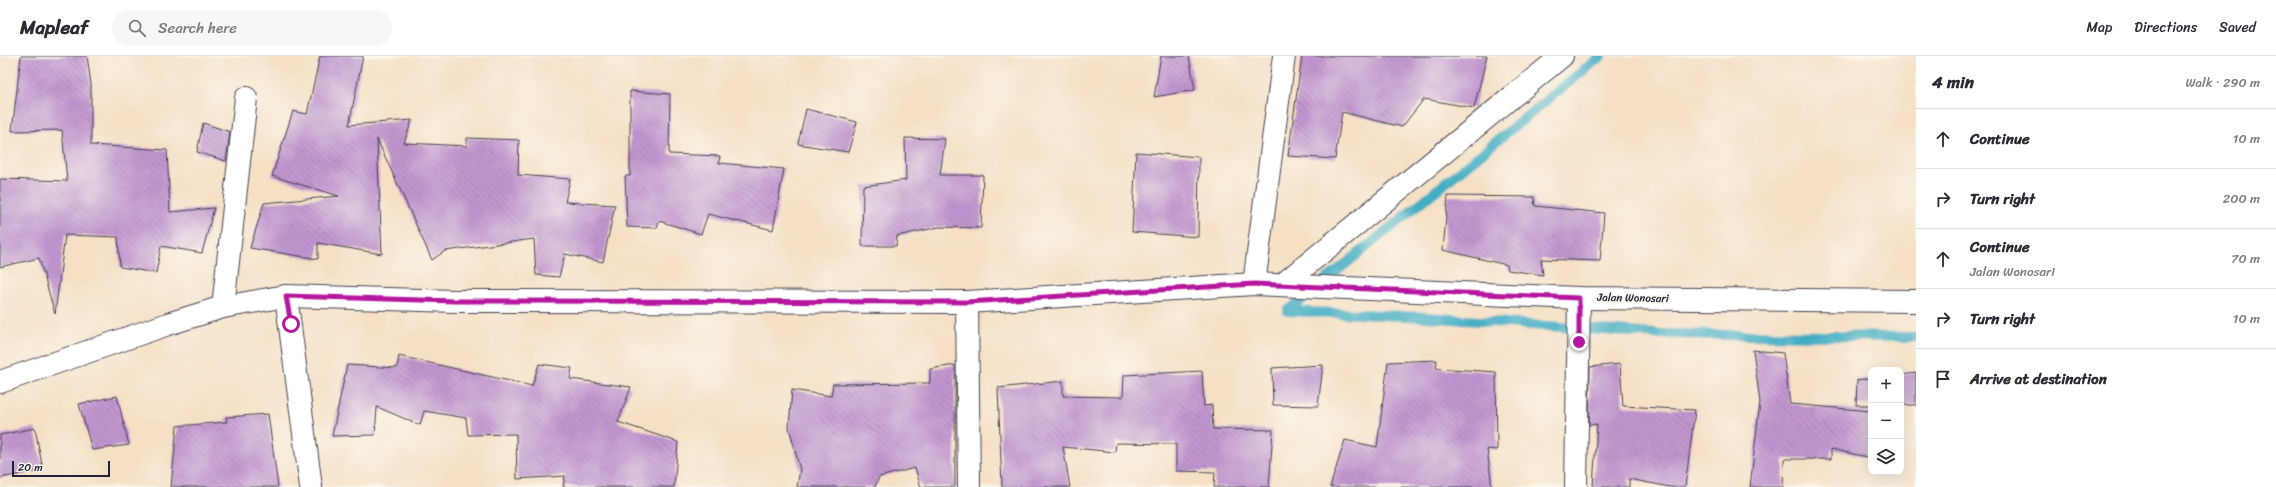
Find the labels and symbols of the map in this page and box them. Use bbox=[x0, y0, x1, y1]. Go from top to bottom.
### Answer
street label: Jalan Wonosari bbox=[1596, 288, 1670, 308]
route start bbox=[282, 315, 300, 333]
route end bbox=[1570, 333, 1588, 351]
scale bar bbox=[12, 459, 110, 478]

